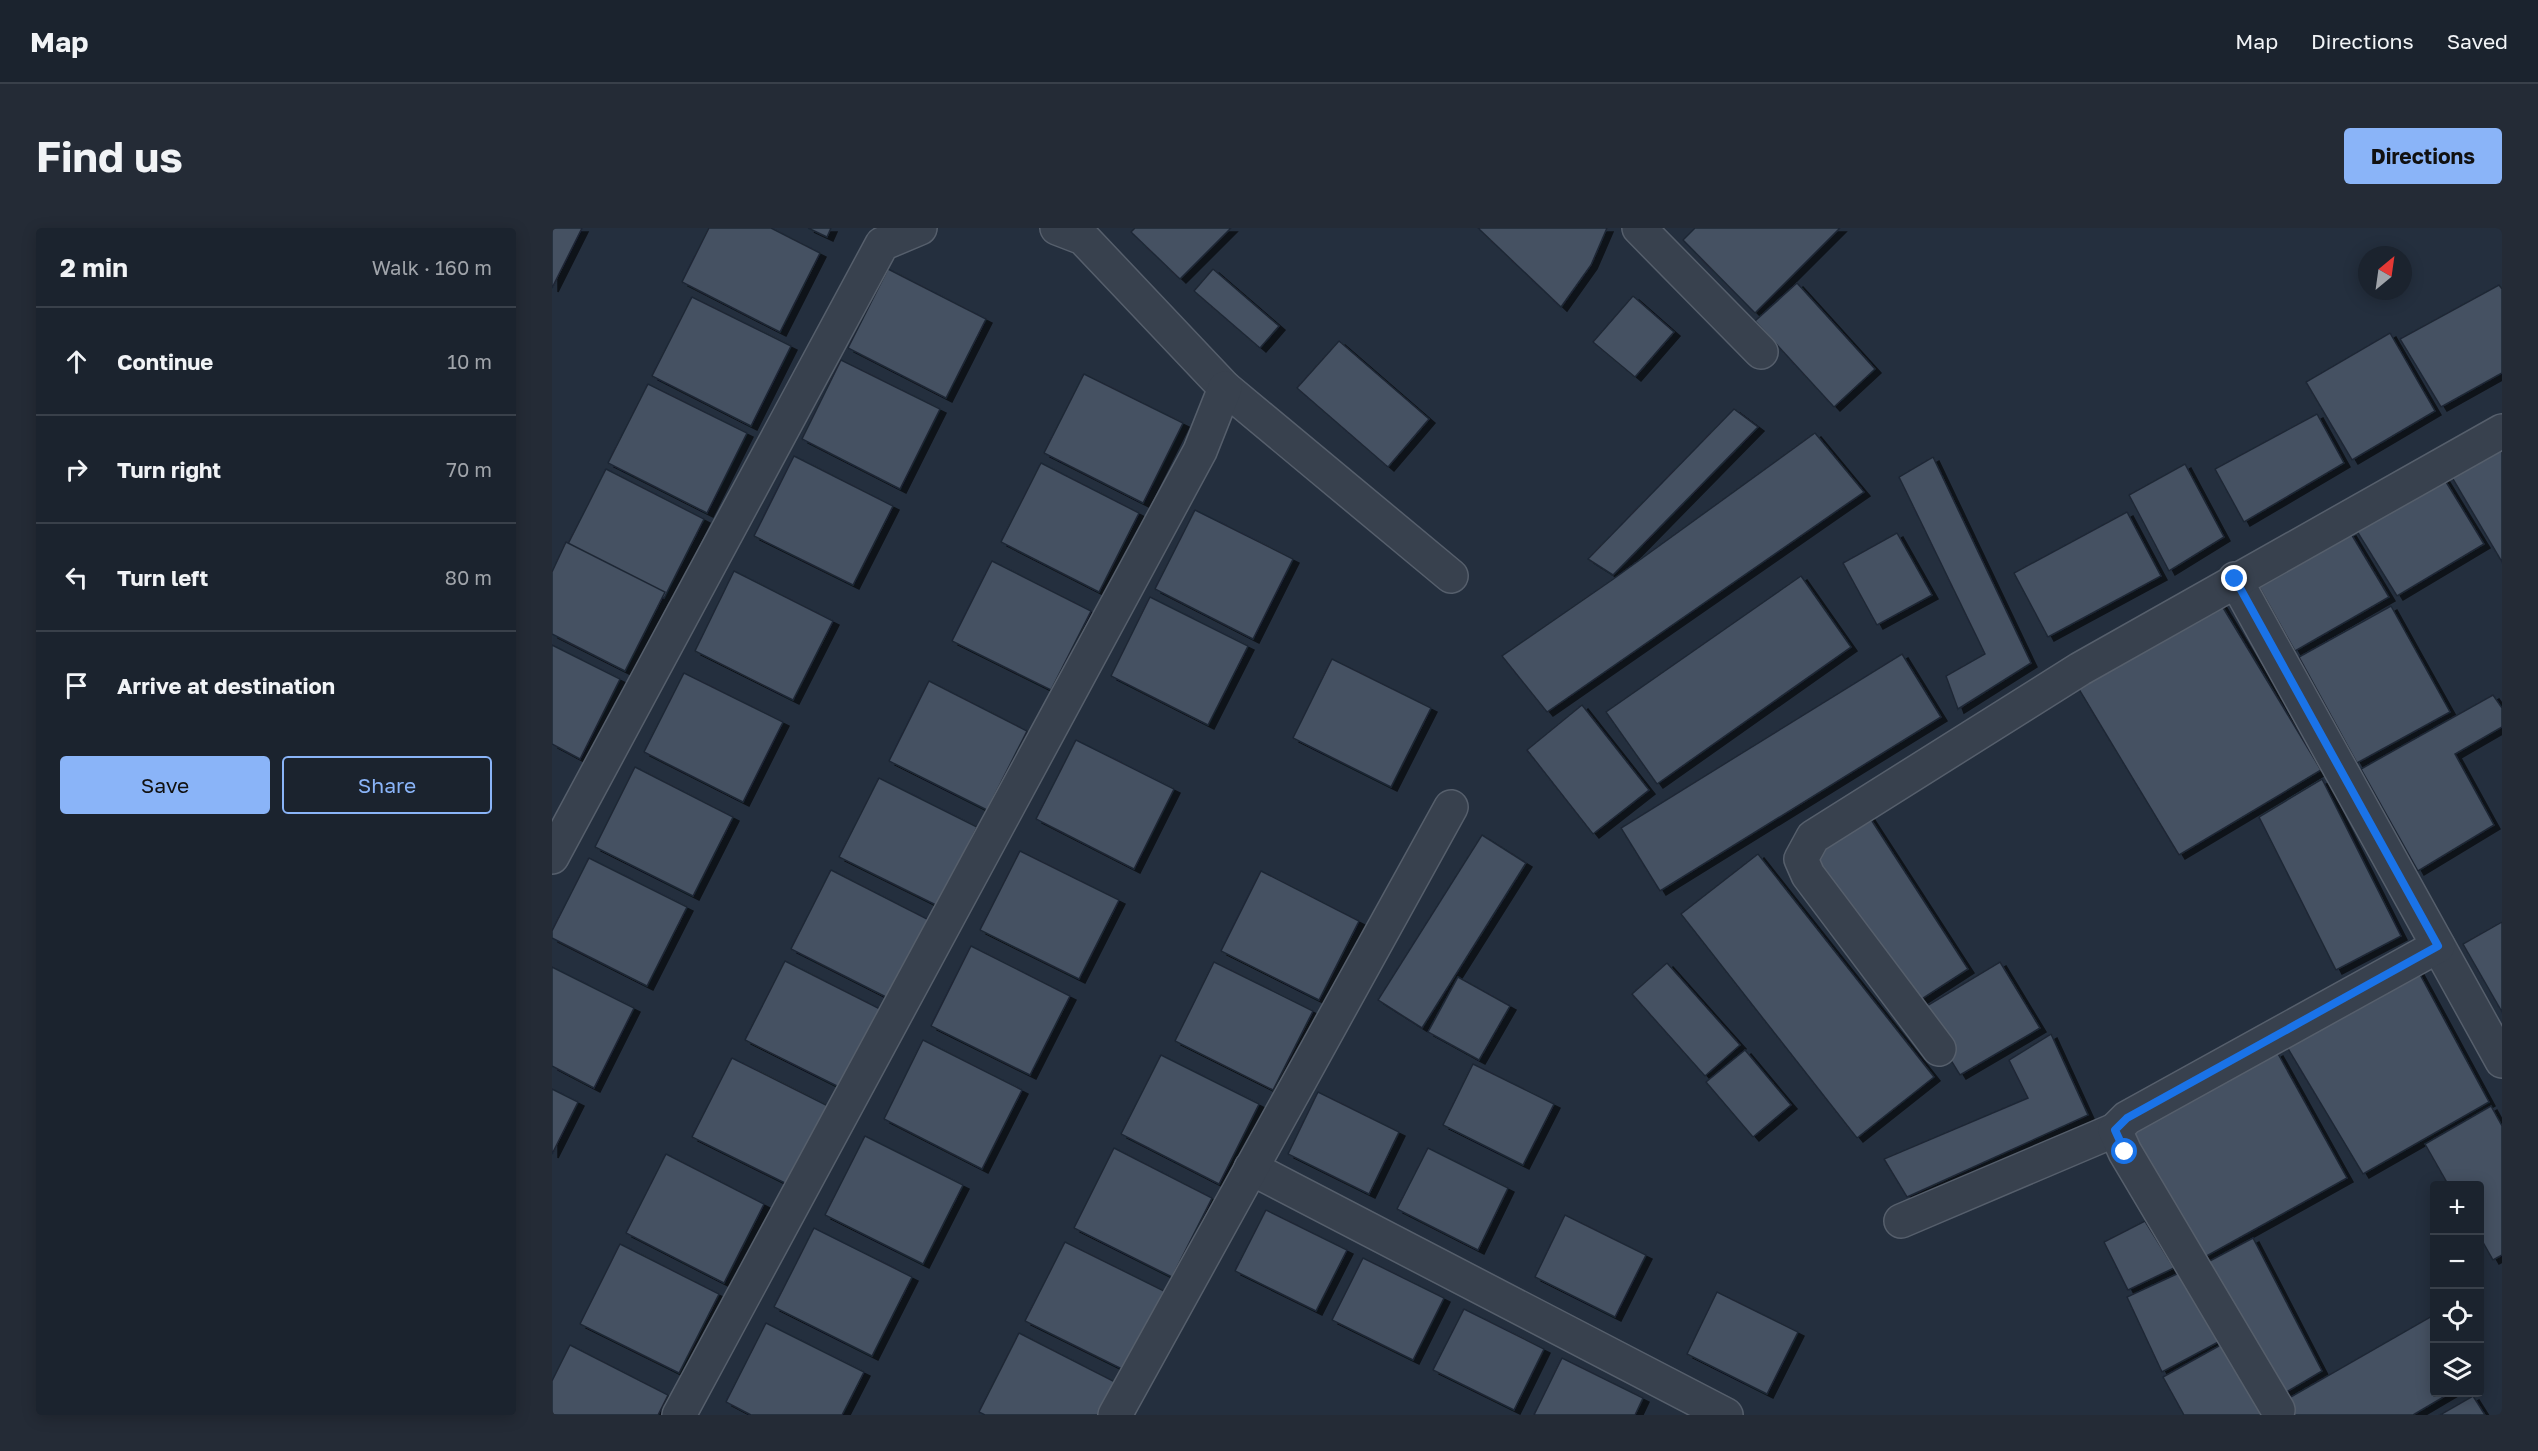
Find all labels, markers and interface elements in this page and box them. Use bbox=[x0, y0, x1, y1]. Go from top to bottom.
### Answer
text: Map bbox=[30, 25, 88, 58]
text: Map bbox=[2235, 28, 2278, 54]
text: Directions bbox=[2311, 28, 2414, 54]
text: Saved bbox=[2447, 28, 2508, 54]
button: Directions bbox=[2344, 128, 2502, 184]
text: Find us bbox=[36, 131, 183, 181]
north arrow bbox=[2358, 246, 2412, 300]
text: 2 min bbox=[60, 252, 128, 283]
text: Walk · 160 m bbox=[372, 255, 492, 279]
icon: ahead bbox=[60, 345, 93, 378]
text: Continue bbox=[117, 348, 213, 375]
text: 10 m bbox=[447, 349, 492, 373]
icon: right bbox=[60, 453, 93, 486]
text: Turn right bbox=[117, 456, 221, 483]
text: 70 m bbox=[446, 457, 492, 481]
icon: left bbox=[60, 561, 93, 594]
text: Turn left bbox=[117, 564, 208, 591]
text: 80 m bbox=[445, 565, 492, 589]
route end bbox=[2221, 565, 2247, 591]
icon: arrive bbox=[60, 669, 93, 702]
text: Arrive at destination bbox=[117, 672, 335, 699]
button: Save bbox=[60, 756, 270, 814]
button: Share bbox=[282, 756, 492, 814]
route start bbox=[2111, 1138, 2137, 1164]
map controls bbox=[2430, 1181, 2484, 1397]
button: + bbox=[2430, 1181, 2484, 1235]
button: − bbox=[2430, 1235, 2484, 1289]
button: locate bbox=[2430, 1289, 2484, 1343]
button: layers bbox=[2430, 1343, 2484, 1397]

